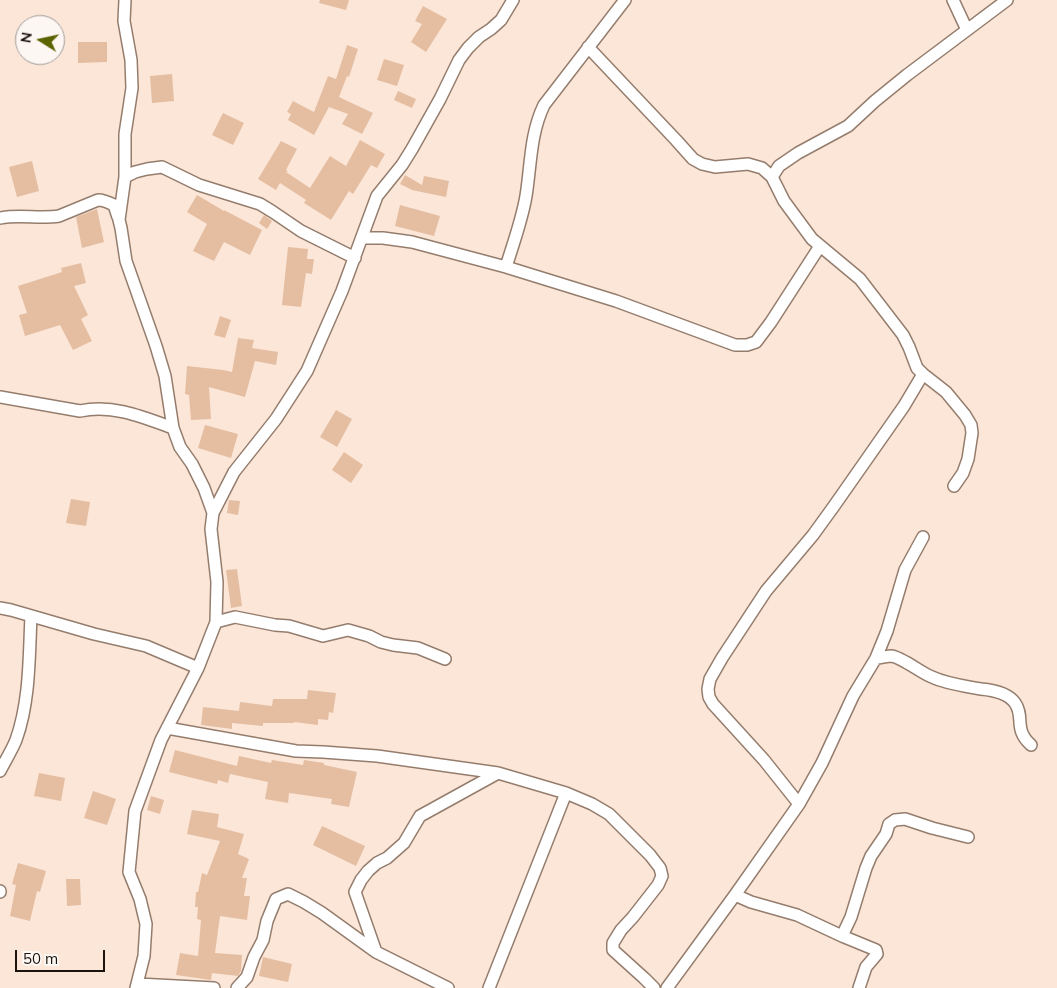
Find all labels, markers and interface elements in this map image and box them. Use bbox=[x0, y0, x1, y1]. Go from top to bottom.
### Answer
north arrow bbox=[15, 15, 65, 65]
text: N bbox=[16, 31, 36, 44]
scale bar bbox=[18, 940, 108, 972]
text: 50 m bbox=[23, 949, 58, 968]

